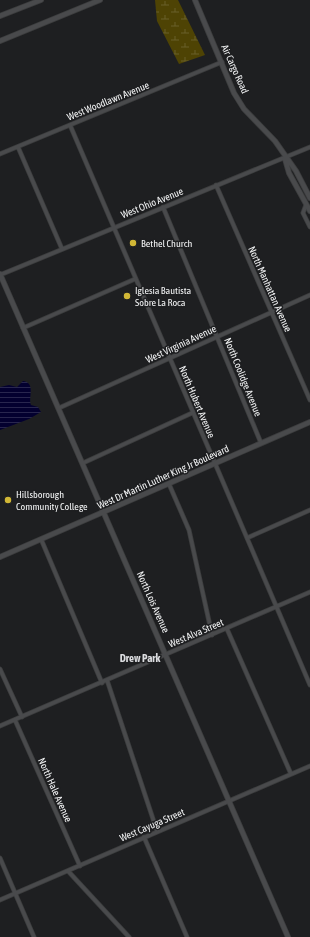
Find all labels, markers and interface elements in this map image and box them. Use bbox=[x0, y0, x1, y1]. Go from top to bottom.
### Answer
street label: Air Cargo Road bbox=[219, 43, 251, 95]
street label: West Woodlawn Avenue bbox=[65, 79, 151, 122]
street label: West Ohio Avenue bbox=[119, 185, 185, 220]
marker: Bethel Church bbox=[128, 238, 138, 248]
place label: Bethel Church bbox=[141, 238, 192, 249]
street label: North Manhattan Avenue bbox=[246, 244, 294, 334]
place label: Iglesia Bautista Sobre La Roca bbox=[135, 285, 192, 308]
marker: Iglesia Bautista Sobre La Roca bbox=[122, 291, 132, 301]
street label: West Virginia Avenue bbox=[144, 323, 218, 365]
street label: North Coolidge Avenue bbox=[222, 336, 264, 418]
street label: North Hubert Avenue bbox=[177, 364, 217, 440]
street label: West Dr Martin Luther King Jr Boulevard bbox=[95, 443, 231, 511]
place label: Hillsborough Community College bbox=[16, 489, 88, 512]
marker: Hillsborough Community College bbox=[3, 495, 13, 505]
street label: North Lois Avenue bbox=[135, 570, 172, 635]
street label: West Alva Street bbox=[167, 616, 225, 650]
district label: Drew Park bbox=[120, 652, 161, 664]
street label: North Hale Avenue bbox=[36, 756, 74, 824]
street label: West Cayuga Street bbox=[118, 806, 186, 844]

